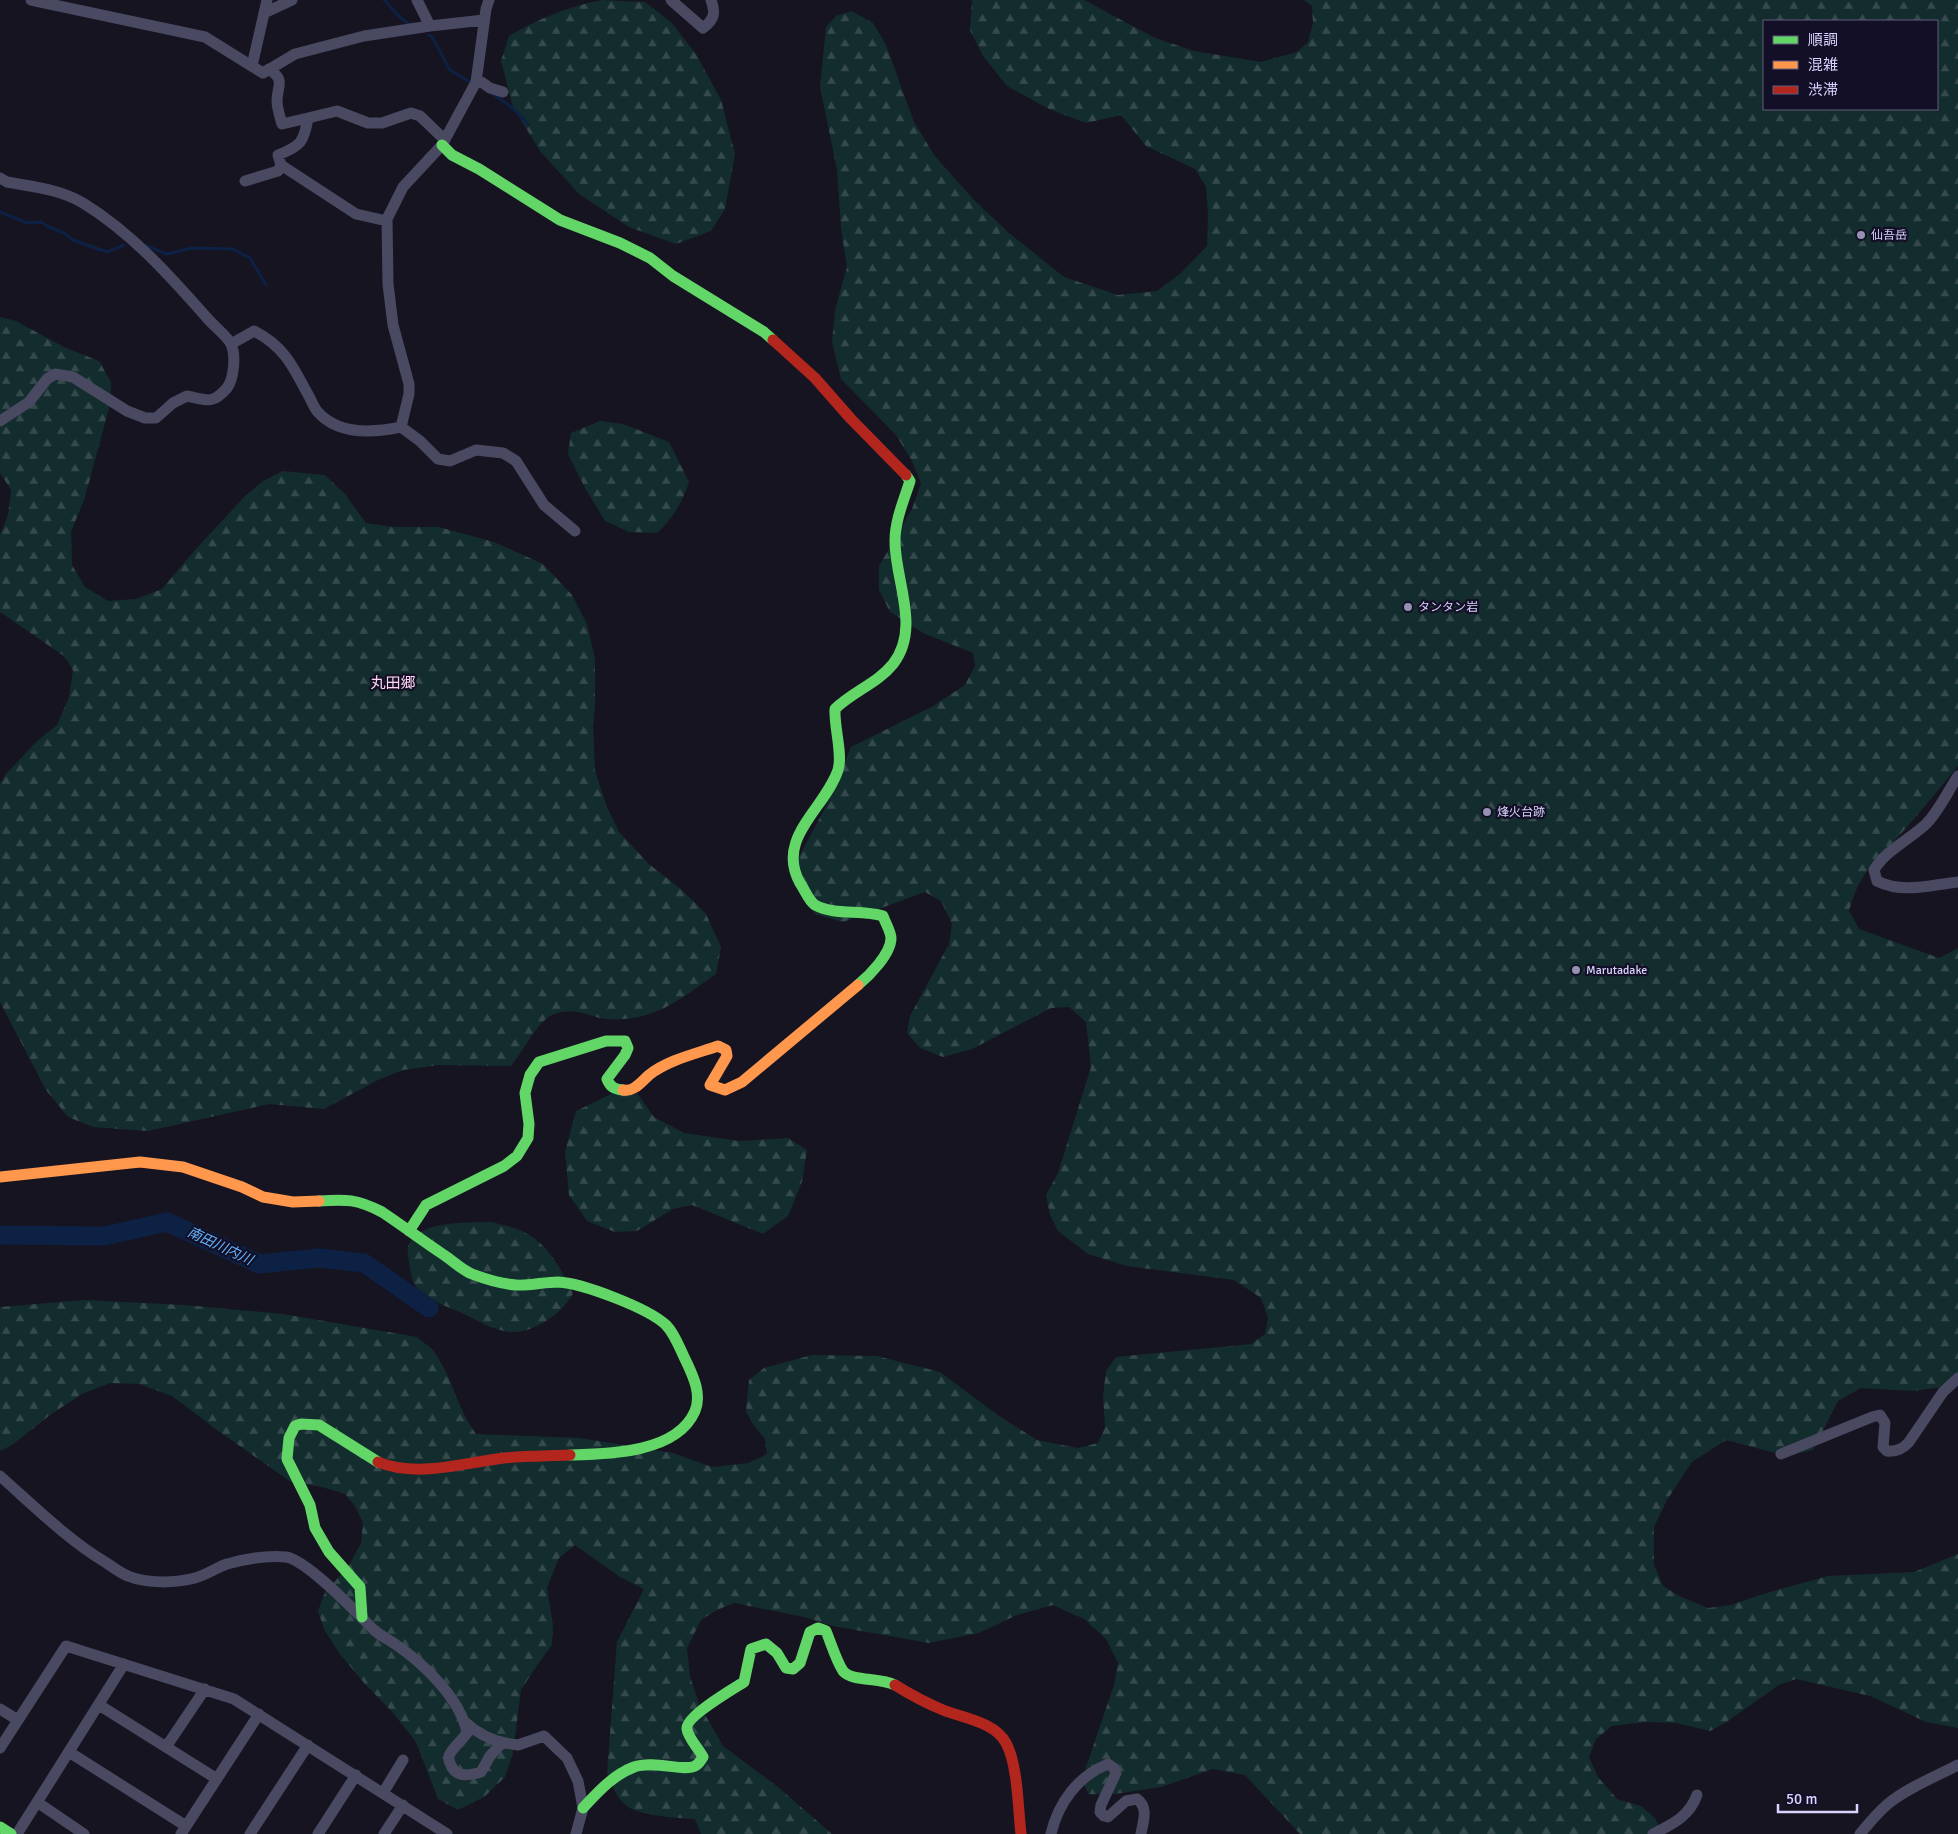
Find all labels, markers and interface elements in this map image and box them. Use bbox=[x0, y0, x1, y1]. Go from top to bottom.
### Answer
legend bbox=[1763, 20, 1938, 110]
text: 順調 bbox=[1808, 31, 1838, 49]
text: 混雑 bbox=[1808, 56, 1838, 74]
text: 渋滞 bbox=[1808, 81, 1838, 99]
place label: 仙吾岳 bbox=[1871, 228, 1907, 243]
marker: 仙吾岳 bbox=[1855, 229, 1867, 241]
place label: タンタン岩 bbox=[1418, 600, 1478, 615]
marker: タンタン岩 bbox=[1402, 601, 1414, 613]
district label: 丸田郷 bbox=[370, 674, 416, 692]
place label: 烽火台跡 bbox=[1497, 805, 1545, 820]
marker: 烽火台跡 bbox=[1481, 806, 1493, 818]
place label: Marutadake bbox=[1586, 963, 1647, 978]
marker: Marutadake bbox=[1570, 964, 1582, 976]
water label: 南田川内川 bbox=[185, 1224, 257, 1269]
scale bar bbox=[1778, 1782, 1857, 1814]
text: 50 m bbox=[1786, 1790, 1817, 1808]

